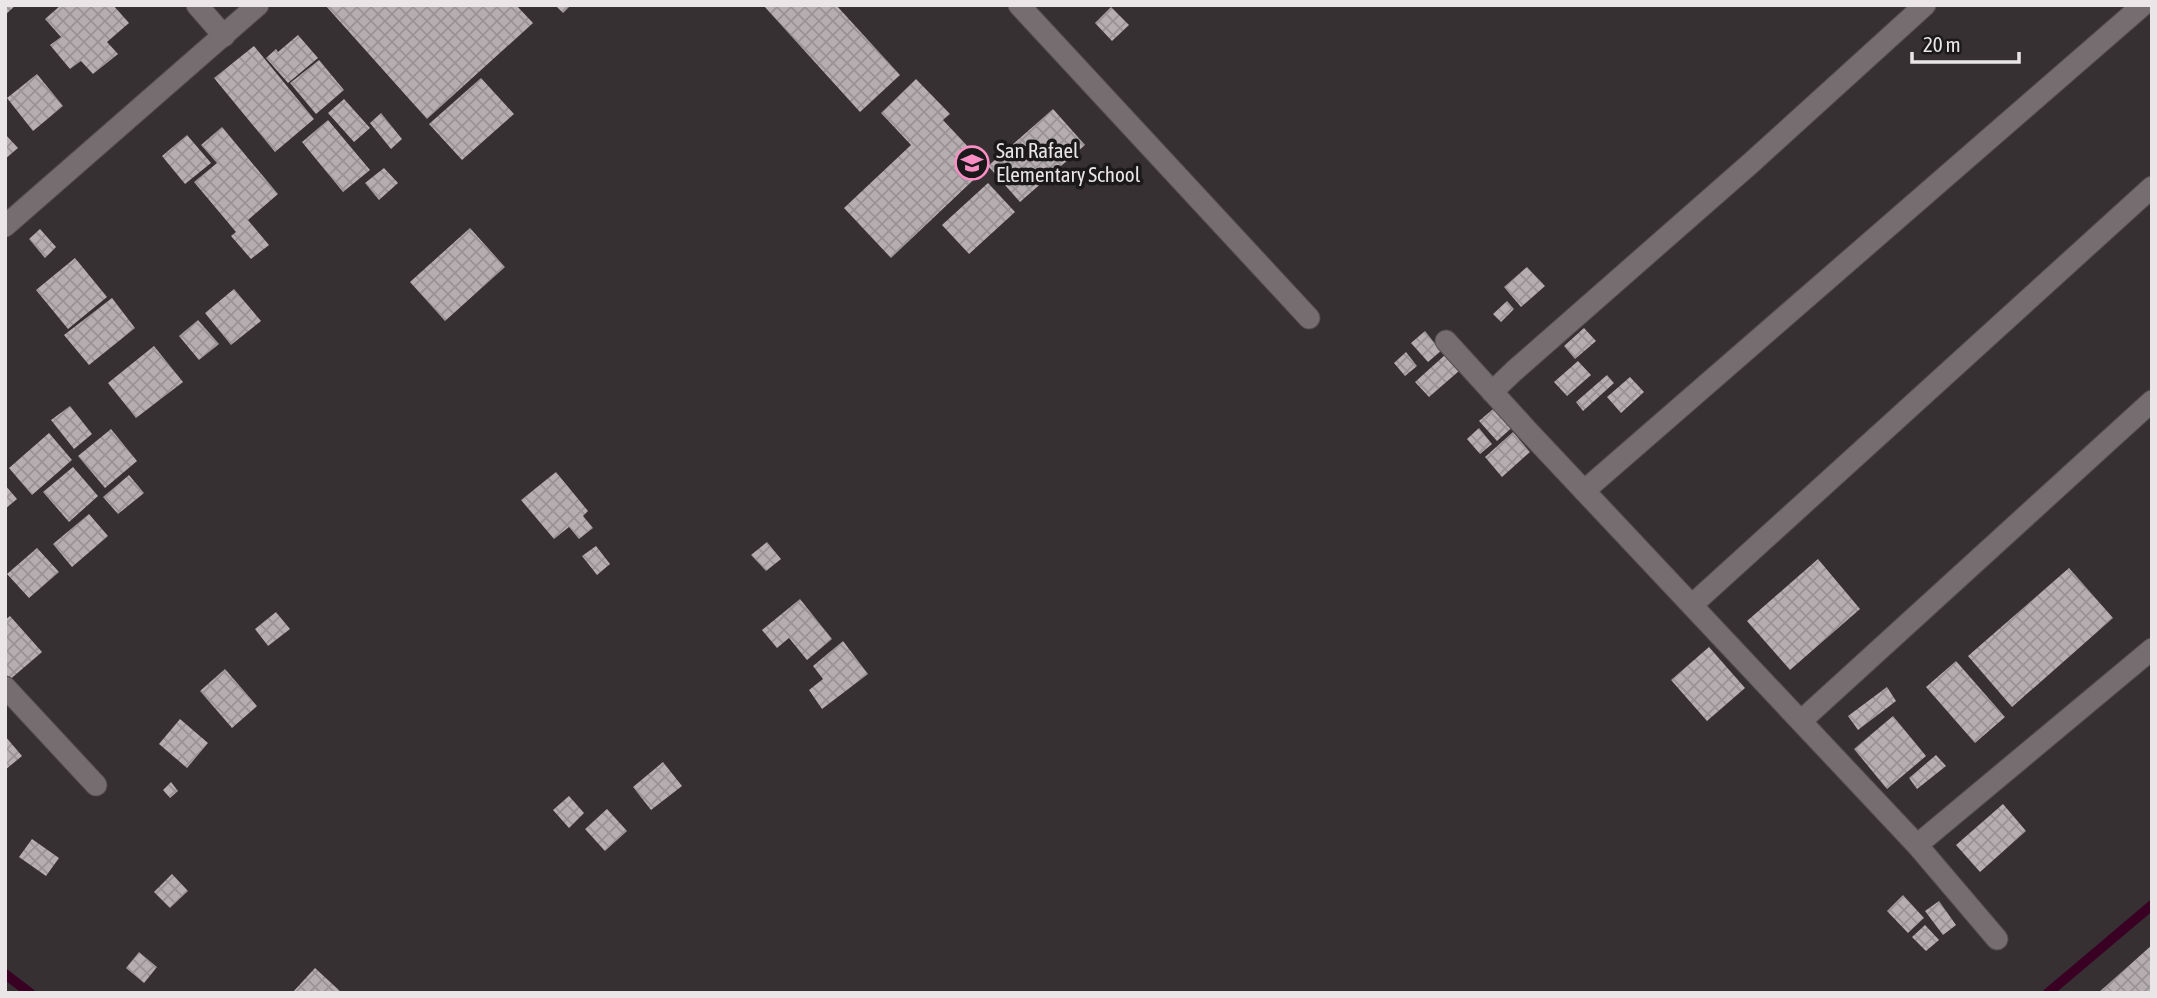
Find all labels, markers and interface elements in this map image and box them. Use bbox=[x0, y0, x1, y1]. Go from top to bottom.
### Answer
scale bar bbox=[1912, 21, 2019, 65]
text: 20 m bbox=[1923, 32, 1961, 56]
place label: San Rafael Elementary School bbox=[996, 138, 1141, 186]
school or university icon: San Rafael Elementary School bbox=[953, 144, 991, 182]

